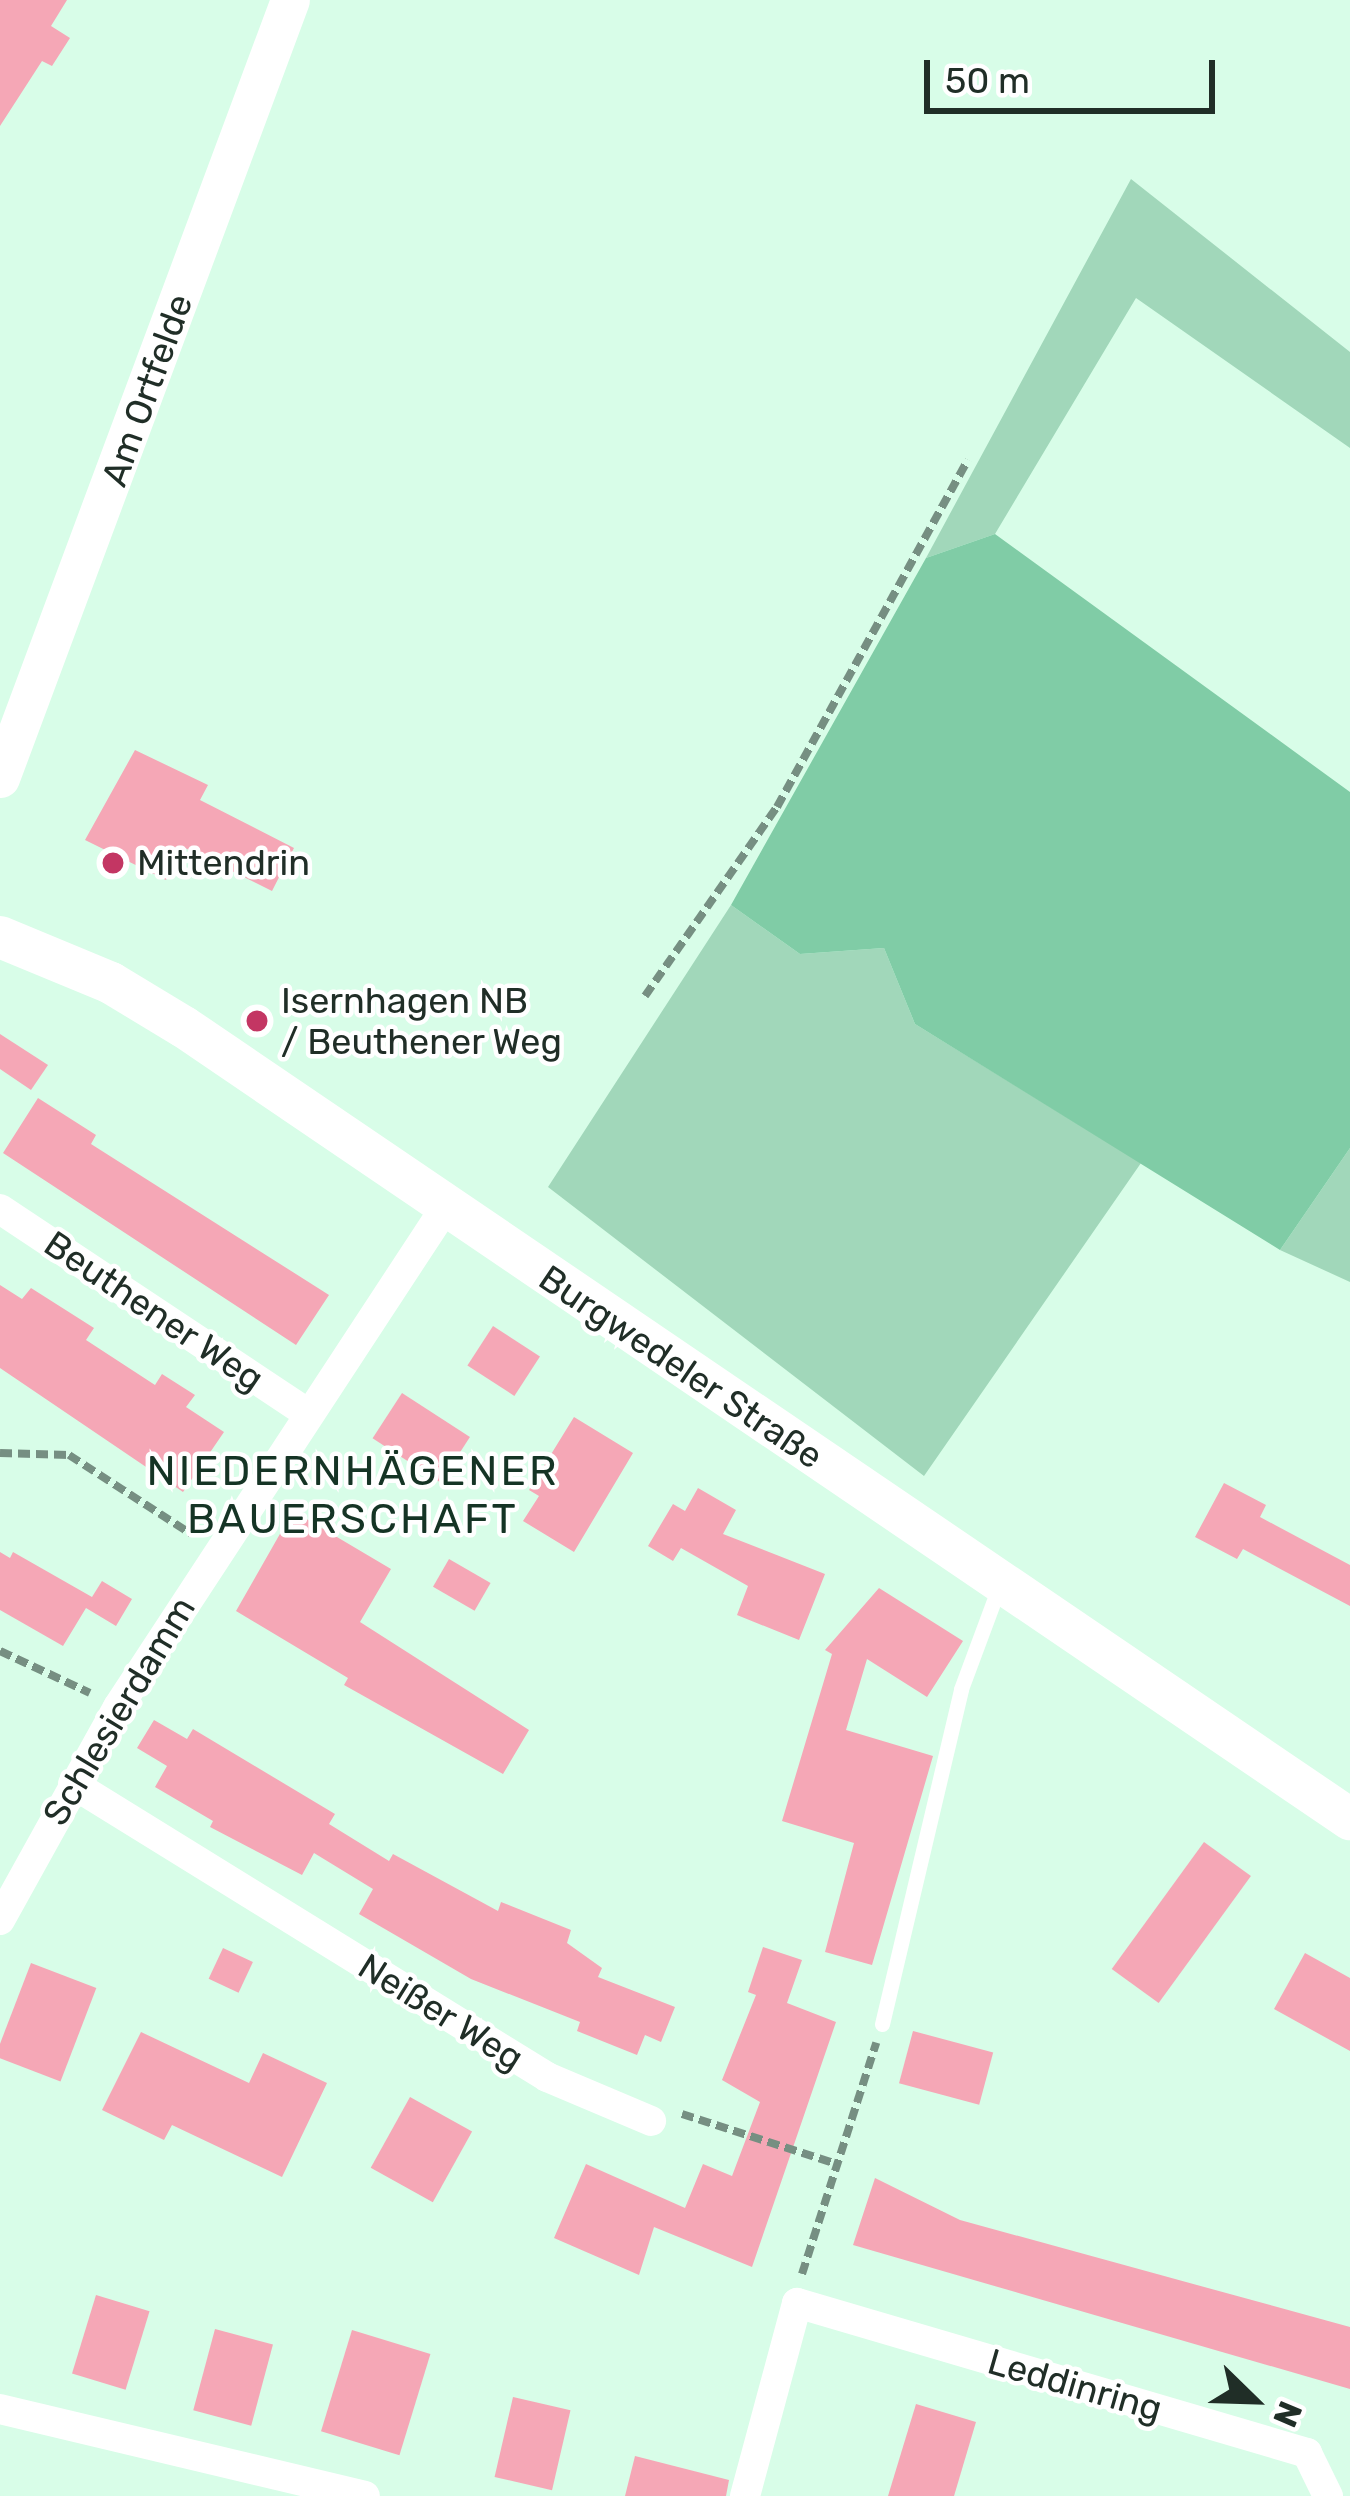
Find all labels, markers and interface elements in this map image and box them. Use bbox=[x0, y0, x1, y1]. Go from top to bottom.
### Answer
scale bar bbox=[930, 36, 1221, 110]
text: 50 m bbox=[945, 59, 1030, 102]
street label: Am Ortfelde bbox=[92, 288, 202, 492]
place label: Mittendrin bbox=[137, 841, 310, 885]
marker: Mittendrin bbox=[100, 850, 126, 876]
place label: Isernhagen NB / Beuthener Weg bbox=[281, 978, 563, 1063]
marker: Isernhagen NB / Beuthener Weg bbox=[244, 1008, 270, 1034]
street label: Beuthener Weg bbox=[36, 1221, 272, 1401]
street label: Burgwedeler Straße bbox=[531, 1256, 831, 1478]
district label: NIEDERNHÄGENER BAUERSCHAFT bbox=[147, 1446, 559, 1544]
street label: Schlesierdamm bbox=[34, 1589, 204, 1833]
street label: Neißer Weg bbox=[350, 1944, 532, 2080]
street label: Leddinring bbox=[983, 2340, 1167, 2430]
north arrow bbox=[1194, 2340, 1314, 2460]
text: N bbox=[1265, 2396, 1310, 2433]

